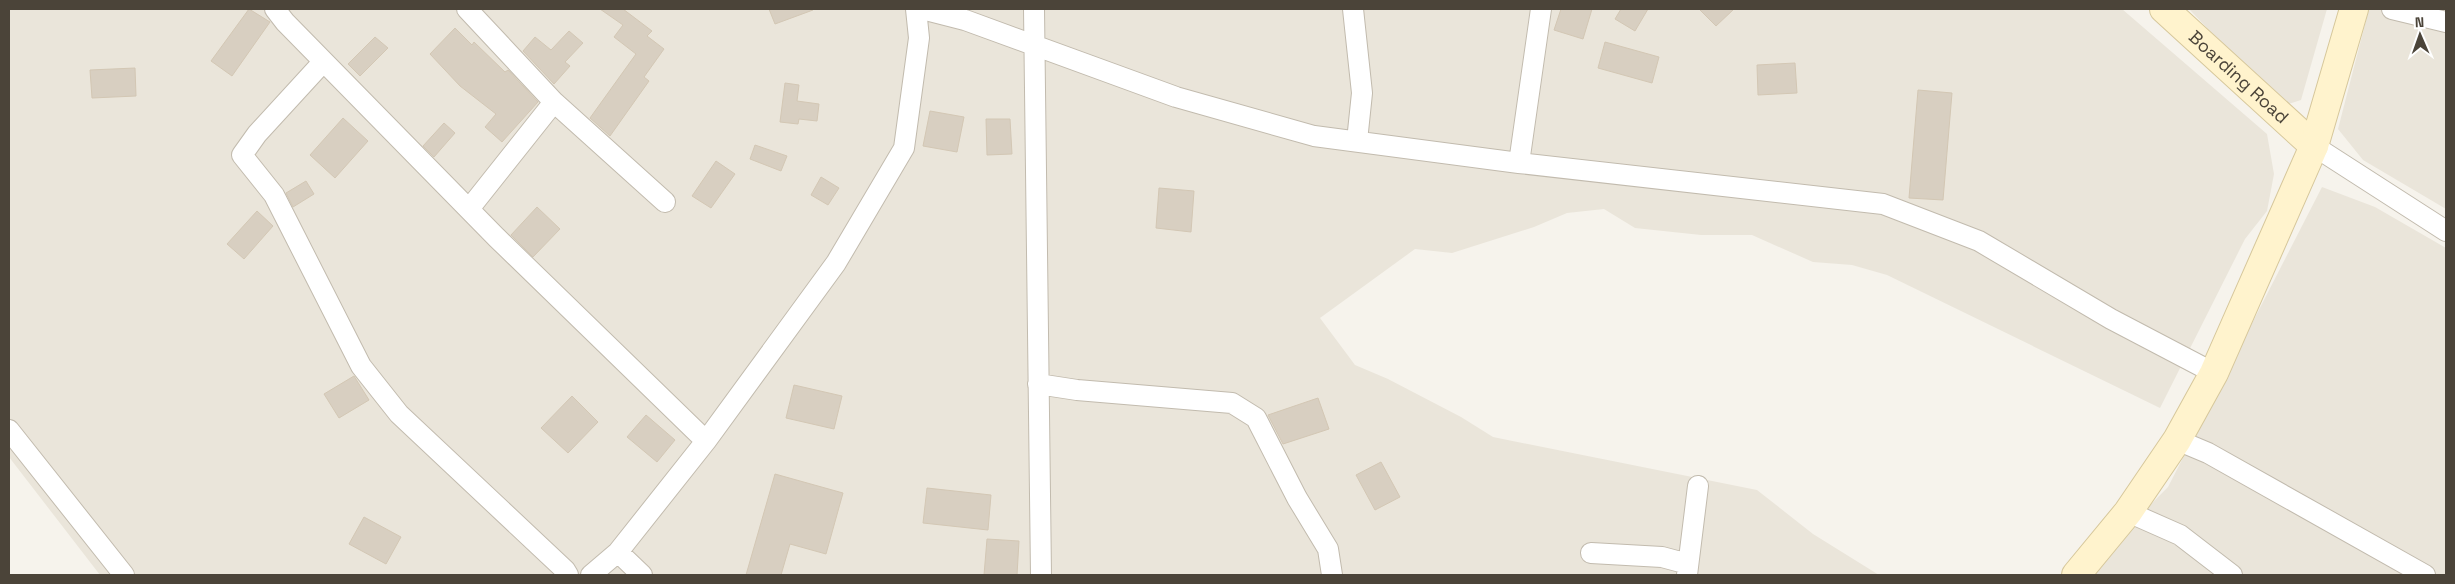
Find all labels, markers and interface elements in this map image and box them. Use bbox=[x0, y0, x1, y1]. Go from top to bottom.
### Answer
north arrow bbox=[2395, 10, 2445, 60]
text: N bbox=[2415, 13, 2425, 31]
street label: Boarding Road bbox=[2184, 25, 2294, 128]

